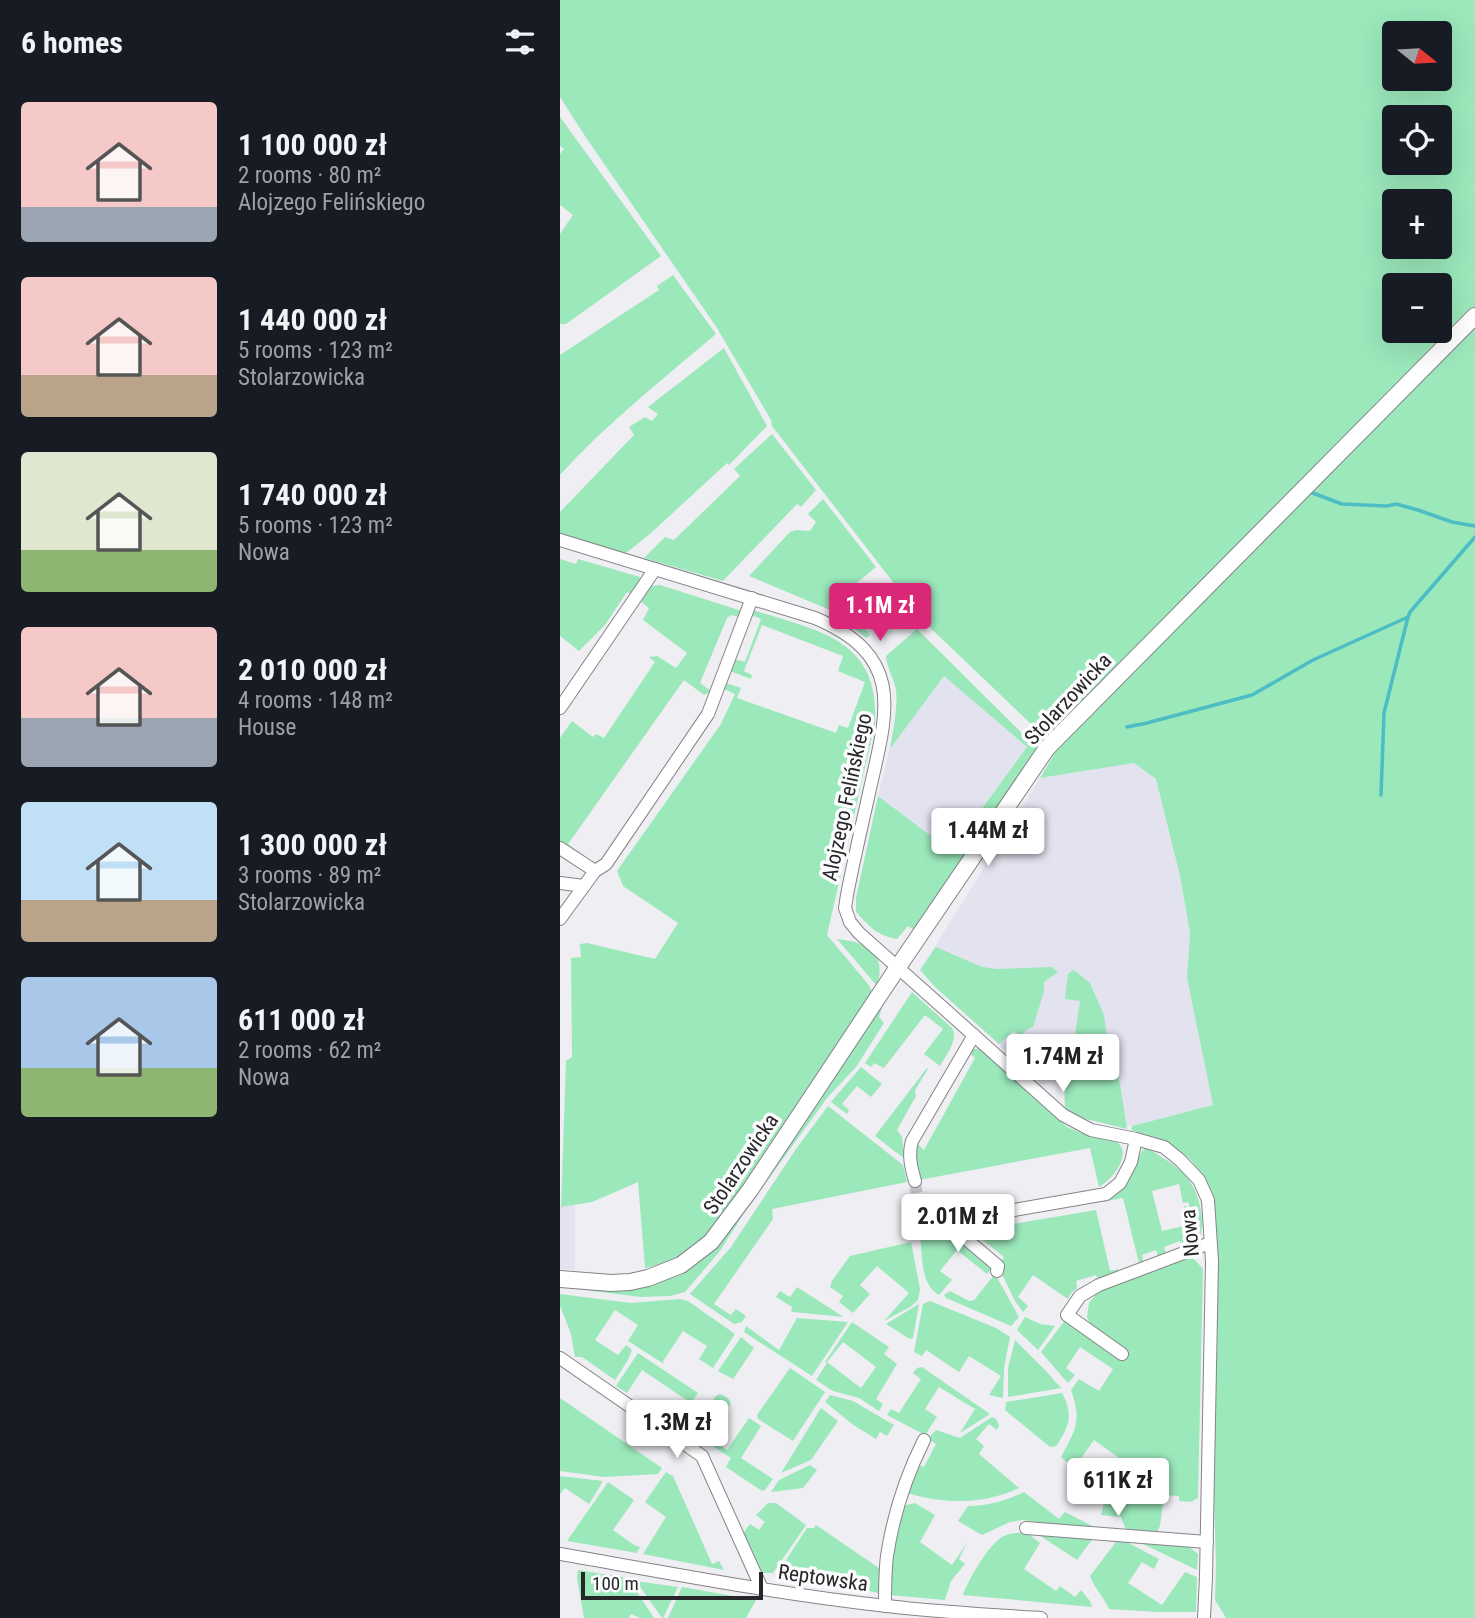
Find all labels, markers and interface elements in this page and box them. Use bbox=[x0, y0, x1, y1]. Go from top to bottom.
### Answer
north arrow bbox=[1382, 21, 1452, 91]
map controls bbox=[1382, 21, 1452, 343]
icon: filters bbox=[501, 23, 539, 61]
text: 6 homes bbox=[21, 25, 123, 60]
button: locate bbox=[1382, 105, 1452, 175]
text: 1 100 000 zł bbox=[238, 127, 387, 162]
icon: home bbox=[77, 130, 161, 214]
text: 2 rooms · 80 m² bbox=[238, 162, 381, 189]
text: Alojzego Felińskiego bbox=[238, 189, 425, 216]
button: + bbox=[1382, 189, 1452, 259]
button: − bbox=[1382, 273, 1452, 343]
text: 1 440 000 zł bbox=[238, 302, 387, 337]
icon: home bbox=[77, 305, 161, 389]
text: 5 rooms · 123 m² bbox=[238, 337, 393, 364]
text: Stolarzowicka bbox=[238, 364, 365, 391]
text: 1 740 000 zł bbox=[238, 477, 387, 512]
icon: home bbox=[77, 480, 161, 564]
text: 5 rooms · 123 m² bbox=[238, 512, 393, 539]
text: Nowa bbox=[238, 539, 290, 566]
pin: 1.1M zł bbox=[815, 584, 945, 643]
text: 1.1M zł bbox=[845, 592, 915, 619]
street label: Stolarzowicka bbox=[1020, 648, 1116, 750]
text: 2 010 000 zł bbox=[238, 652, 387, 687]
icon: home bbox=[77, 655, 161, 739]
text: 4 rooms · 148 m² bbox=[238, 687, 393, 714]
street label: Alojzego Felińskiego bbox=[817, 711, 877, 883]
text: House bbox=[238, 714, 296, 741]
pin: 1.44M zł bbox=[916, 808, 1060, 868]
text: 1.44M zł bbox=[947, 817, 1029, 844]
text: 1 300 000 zł bbox=[238, 827, 387, 862]
icon: home bbox=[77, 830, 161, 914]
text: 3 rooms · 89 m² bbox=[238, 862, 381, 889]
text: Stolarzowicka bbox=[238, 889, 365, 916]
text: 611 000 zł bbox=[238, 1002, 365, 1037]
icon: home bbox=[77, 1005, 161, 1089]
pin: 1.74M zł bbox=[991, 1034, 1135, 1094]
text: 2 rooms · 62 m² bbox=[238, 1037, 381, 1064]
text: 1.74M zł bbox=[1022, 1043, 1104, 1070]
text: Nowa bbox=[238, 1064, 290, 1091]
street label: Stolarzowicka bbox=[699, 1109, 783, 1219]
pin: 2.01M zł bbox=[886, 1194, 1030, 1254]
text: 2.01M zł bbox=[917, 1203, 999, 1230]
street label: Nowa bbox=[1176, 1208, 1204, 1258]
pin: 1.3M zł bbox=[612, 1400, 742, 1460]
text: 1.3M zł bbox=[642, 1409, 712, 1436]
pin: 611K zł bbox=[1053, 1458, 1183, 1518]
text: 611K zł bbox=[1083, 1467, 1153, 1494]
street label: Reptowska bbox=[776, 1560, 870, 1596]
scale bar bbox=[581, 1569, 763, 1601]
text: 100 m bbox=[592, 1572, 639, 1595]

